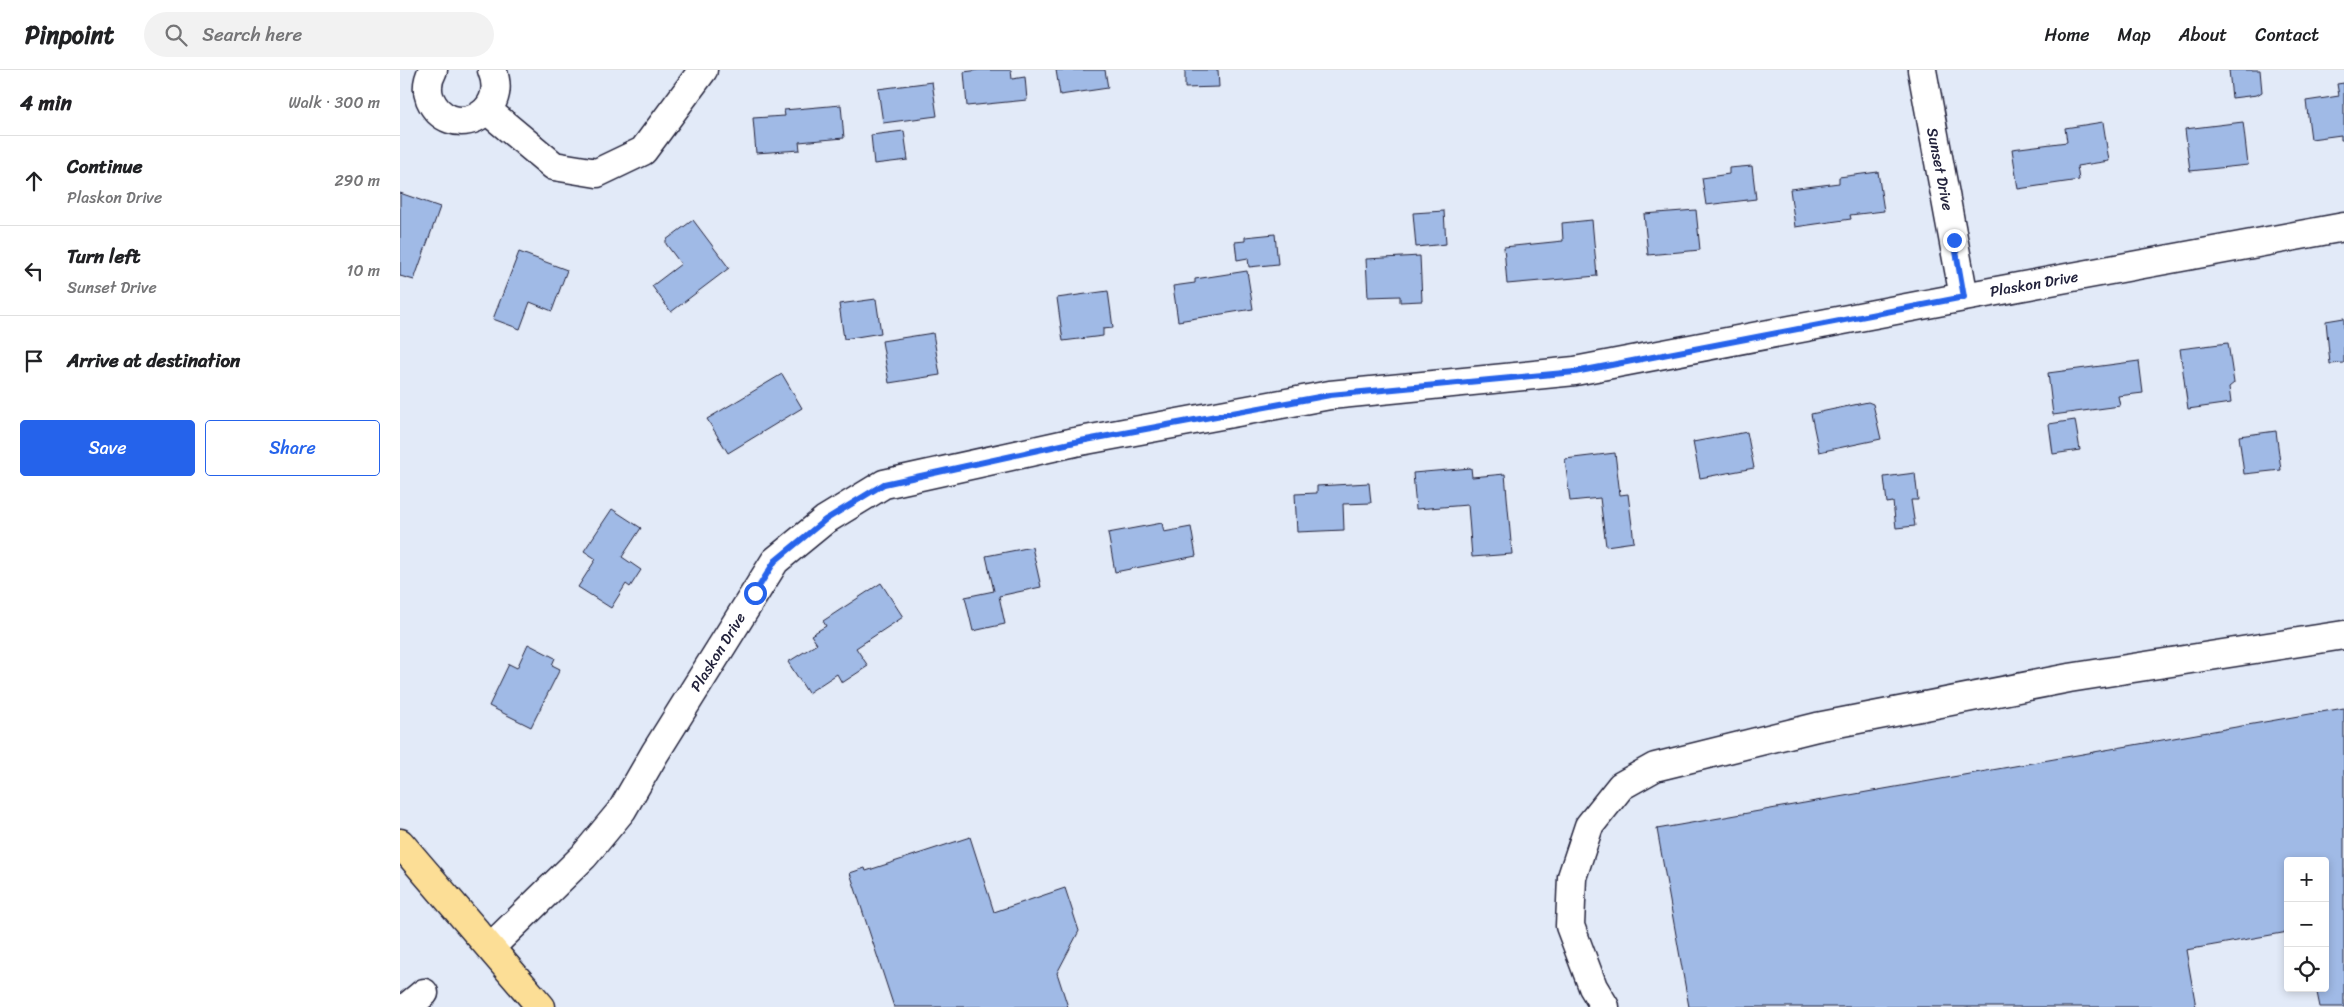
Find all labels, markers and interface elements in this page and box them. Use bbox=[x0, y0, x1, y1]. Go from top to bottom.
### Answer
search box bbox=[144, 12, 494, 57]
text: Pinpoint bbox=[25, 14, 114, 56]
text: Search here bbox=[202, 18, 302, 51]
text: Home bbox=[2045, 19, 2090, 51]
text: Map bbox=[2118, 19, 2151, 51]
text: About bbox=[2179, 19, 2227, 51]
text: Contact bbox=[2255, 19, 2319, 51]
icon: search bbox=[162, 21, 190, 49]
text: 4 min bbox=[20, 84, 72, 122]
text: Walk · 300 m bbox=[289, 88, 380, 117]
street label: Sunset Drive bbox=[1919, 125, 1961, 213]
text: Continue bbox=[67, 150, 143, 183]
text: 290 m bbox=[334, 166, 380, 195]
icon: ahead bbox=[20, 167, 48, 195]
text: Plaskon Drive bbox=[67, 183, 162, 212]
route end bbox=[1943, 229, 1966, 252]
text: Turn left bbox=[67, 240, 140, 273]
text: 10 m bbox=[347, 256, 380, 285]
icon: left bbox=[20, 257, 48, 285]
street label: Plaskon Drive bbox=[1988, 263, 2081, 305]
text: Sunset Drive bbox=[67, 273, 157, 302]
text: Arrive at destination bbox=[67, 344, 240, 377]
icon: arrive bbox=[20, 347, 48, 375]
button: Save bbox=[20, 420, 195, 476]
button: Share bbox=[205, 420, 380, 476]
route start bbox=[744, 582, 767, 605]
street label: Plaskon Drive bbox=[683, 607, 753, 697]
map controls bbox=[2284, 857, 2329, 992]
button: + bbox=[2284, 857, 2329, 902]
button: − bbox=[2284, 902, 2329, 947]
button: locate bbox=[2284, 947, 2329, 992]

